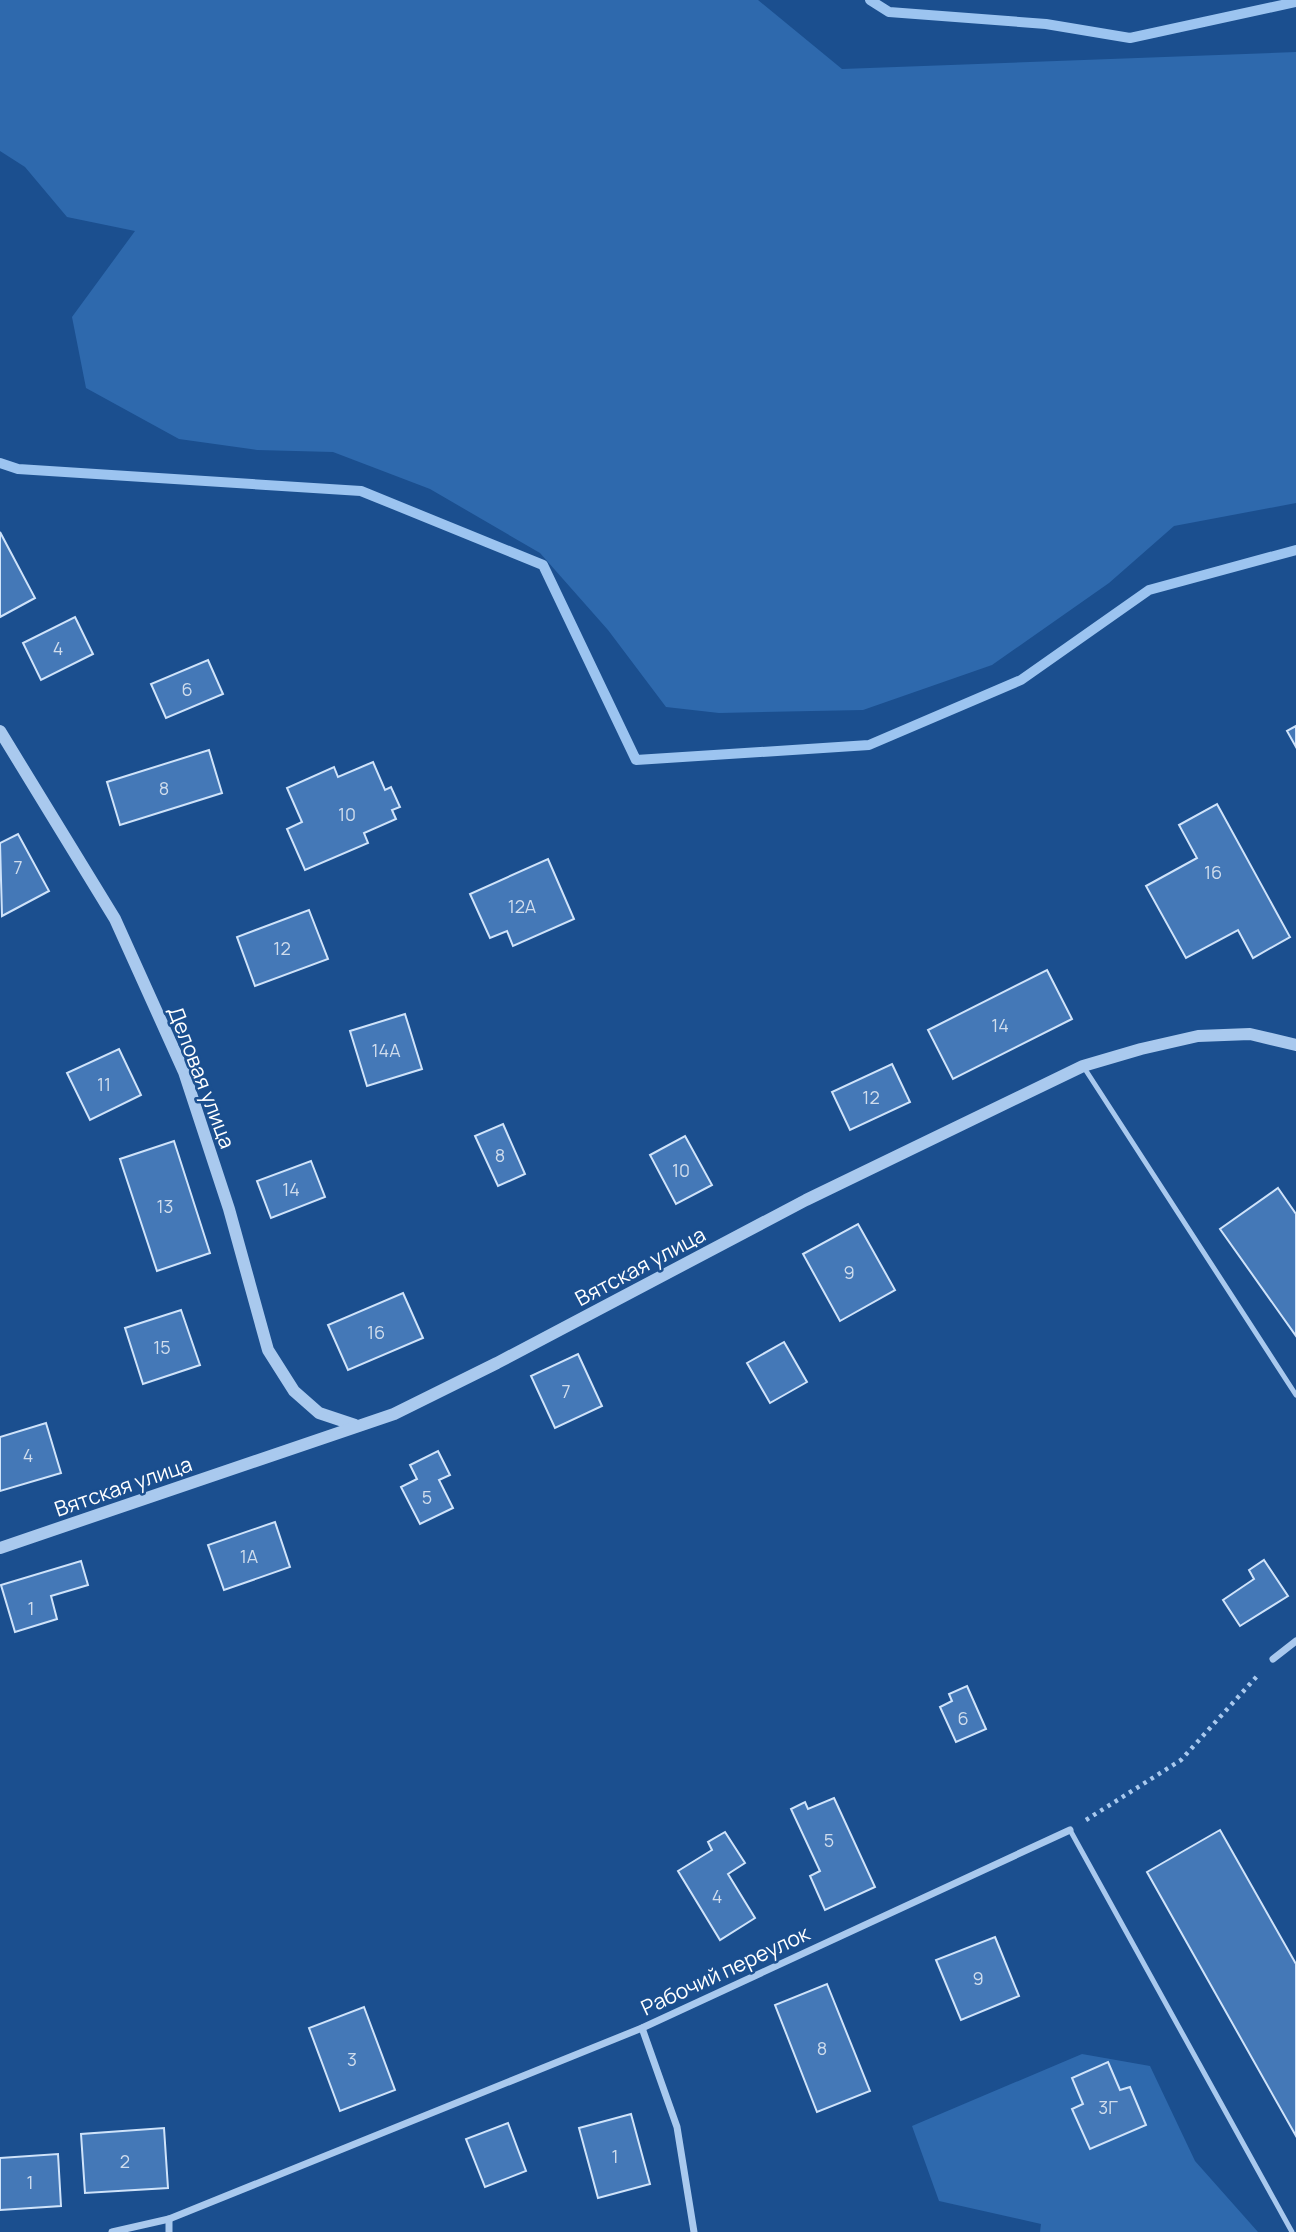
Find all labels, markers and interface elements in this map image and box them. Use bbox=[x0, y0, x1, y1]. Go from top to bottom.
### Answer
house number: 4 bbox=[53, 636, 63, 660]
house number: 6 bbox=[181, 677, 193, 701]
house number: 8 bbox=[159, 776, 169, 800]
house number: 10 bbox=[338, 802, 356, 826]
house number: 7 bbox=[13, 855, 23, 879]
house number: 16 bbox=[1204, 860, 1222, 884]
house number: 12А bbox=[508, 894, 537, 918]
house number: 12 bbox=[273, 936, 291, 960]
street label: Деловая улица bbox=[162, 1002, 242, 1152]
house number: 14 bbox=[991, 1013, 1009, 1037]
house number: 14А bbox=[371, 1038, 401, 1062]
house number: 11 bbox=[97, 1072, 111, 1096]
house number: 12 bbox=[862, 1085, 880, 1109]
house number: 8 bbox=[495, 1143, 505, 1167]
house number: 10 bbox=[672, 1158, 690, 1182]
house number: 14 bbox=[282, 1177, 300, 1201]
house number: 13 bbox=[157, 1194, 173, 1218]
street label: Вятская улица bbox=[570, 1220, 710, 1312]
house number: 9 bbox=[843, 1260, 855, 1284]
house number: 16 bbox=[367, 1320, 385, 1344]
house number: 15 bbox=[153, 1335, 171, 1359]
house number: 7 bbox=[561, 1379, 571, 1403]
house number: 4 bbox=[23, 1443, 33, 1467]
street label: Вятская улица bbox=[50, 1449, 196, 1523]
house number: 5 bbox=[422, 1485, 432, 1509]
house number: 1А bbox=[240, 1544, 259, 1568]
house number: 1 bbox=[27, 1596, 35, 1620]
house number: 6 bbox=[957, 1706, 969, 1730]
house number: 5 bbox=[824, 1828, 834, 1852]
house number: 4 bbox=[712, 1884, 722, 1908]
street label: Рабочий переулок bbox=[636, 1918, 814, 2021]
house number: 9 bbox=[972, 1966, 984, 1990]
house number: 8 bbox=[817, 2036, 827, 2060]
house number: 3 bbox=[347, 2047, 357, 2071]
house number: 3Г bbox=[1098, 2095, 1118, 2119]
house number: 1 bbox=[611, 2144, 619, 2168]
house number: 2 bbox=[120, 2149, 130, 2173]
house number: 1 bbox=[26, 2170, 34, 2194]

